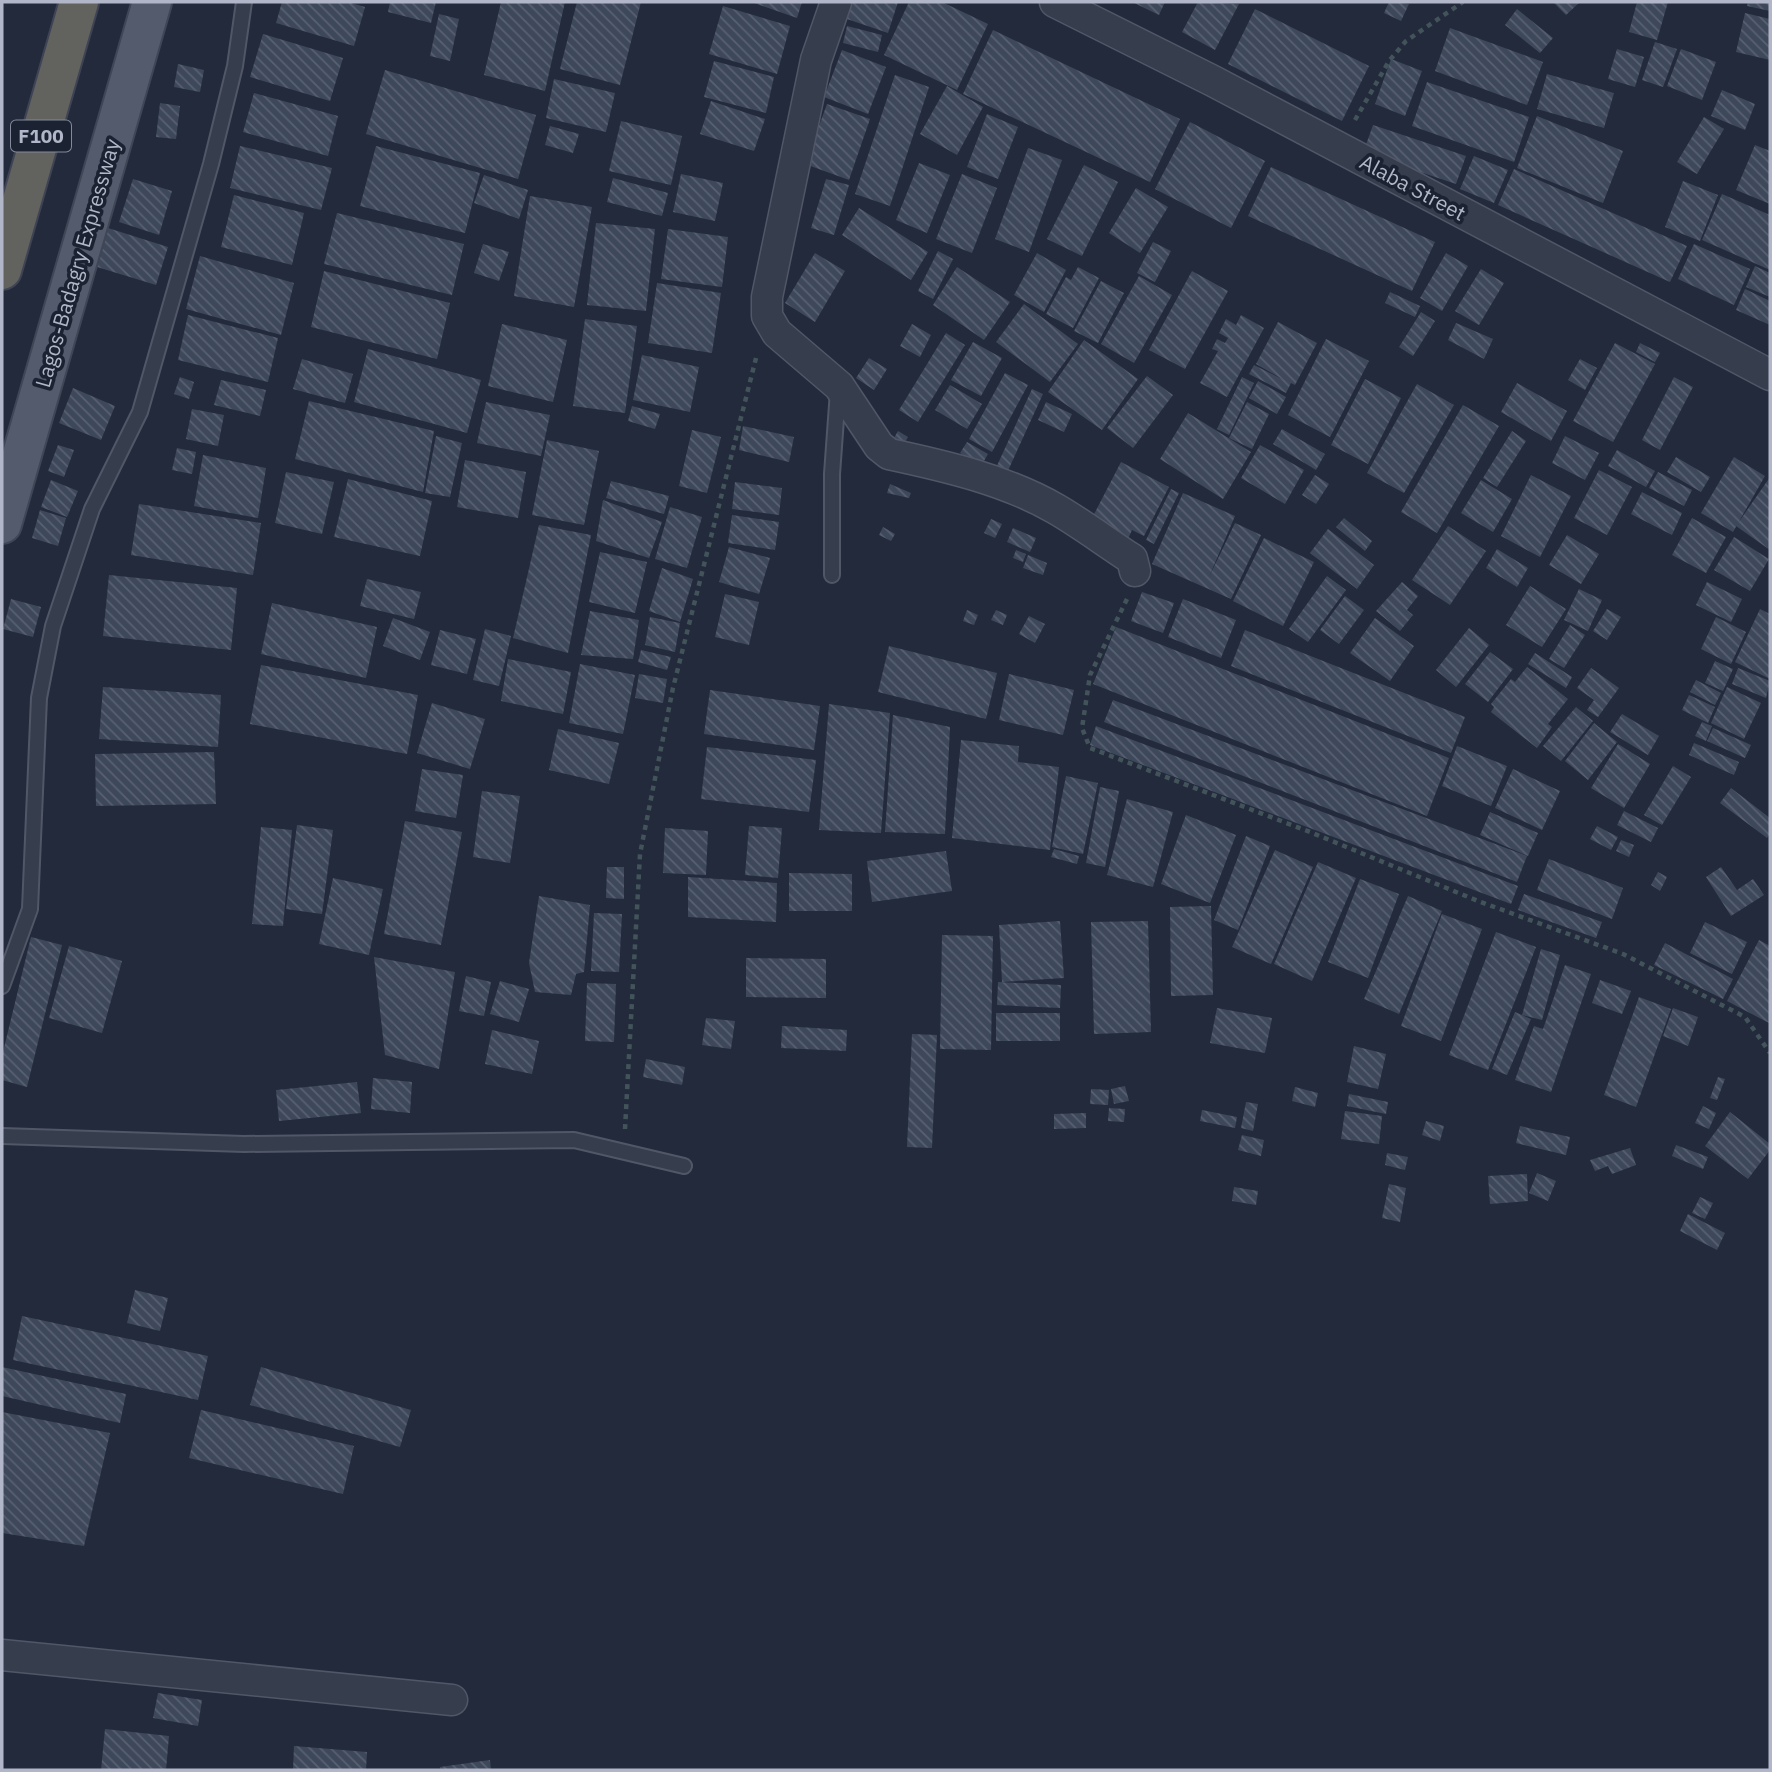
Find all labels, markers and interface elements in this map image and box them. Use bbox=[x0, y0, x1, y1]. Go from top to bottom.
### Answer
road number: F100 bbox=[11, 120, 71, 152]
street label: Lagos-Badagry Expressway bbox=[28, 135, 126, 391]
street label: Alaba Street bbox=[1355, 147, 1471, 227]

